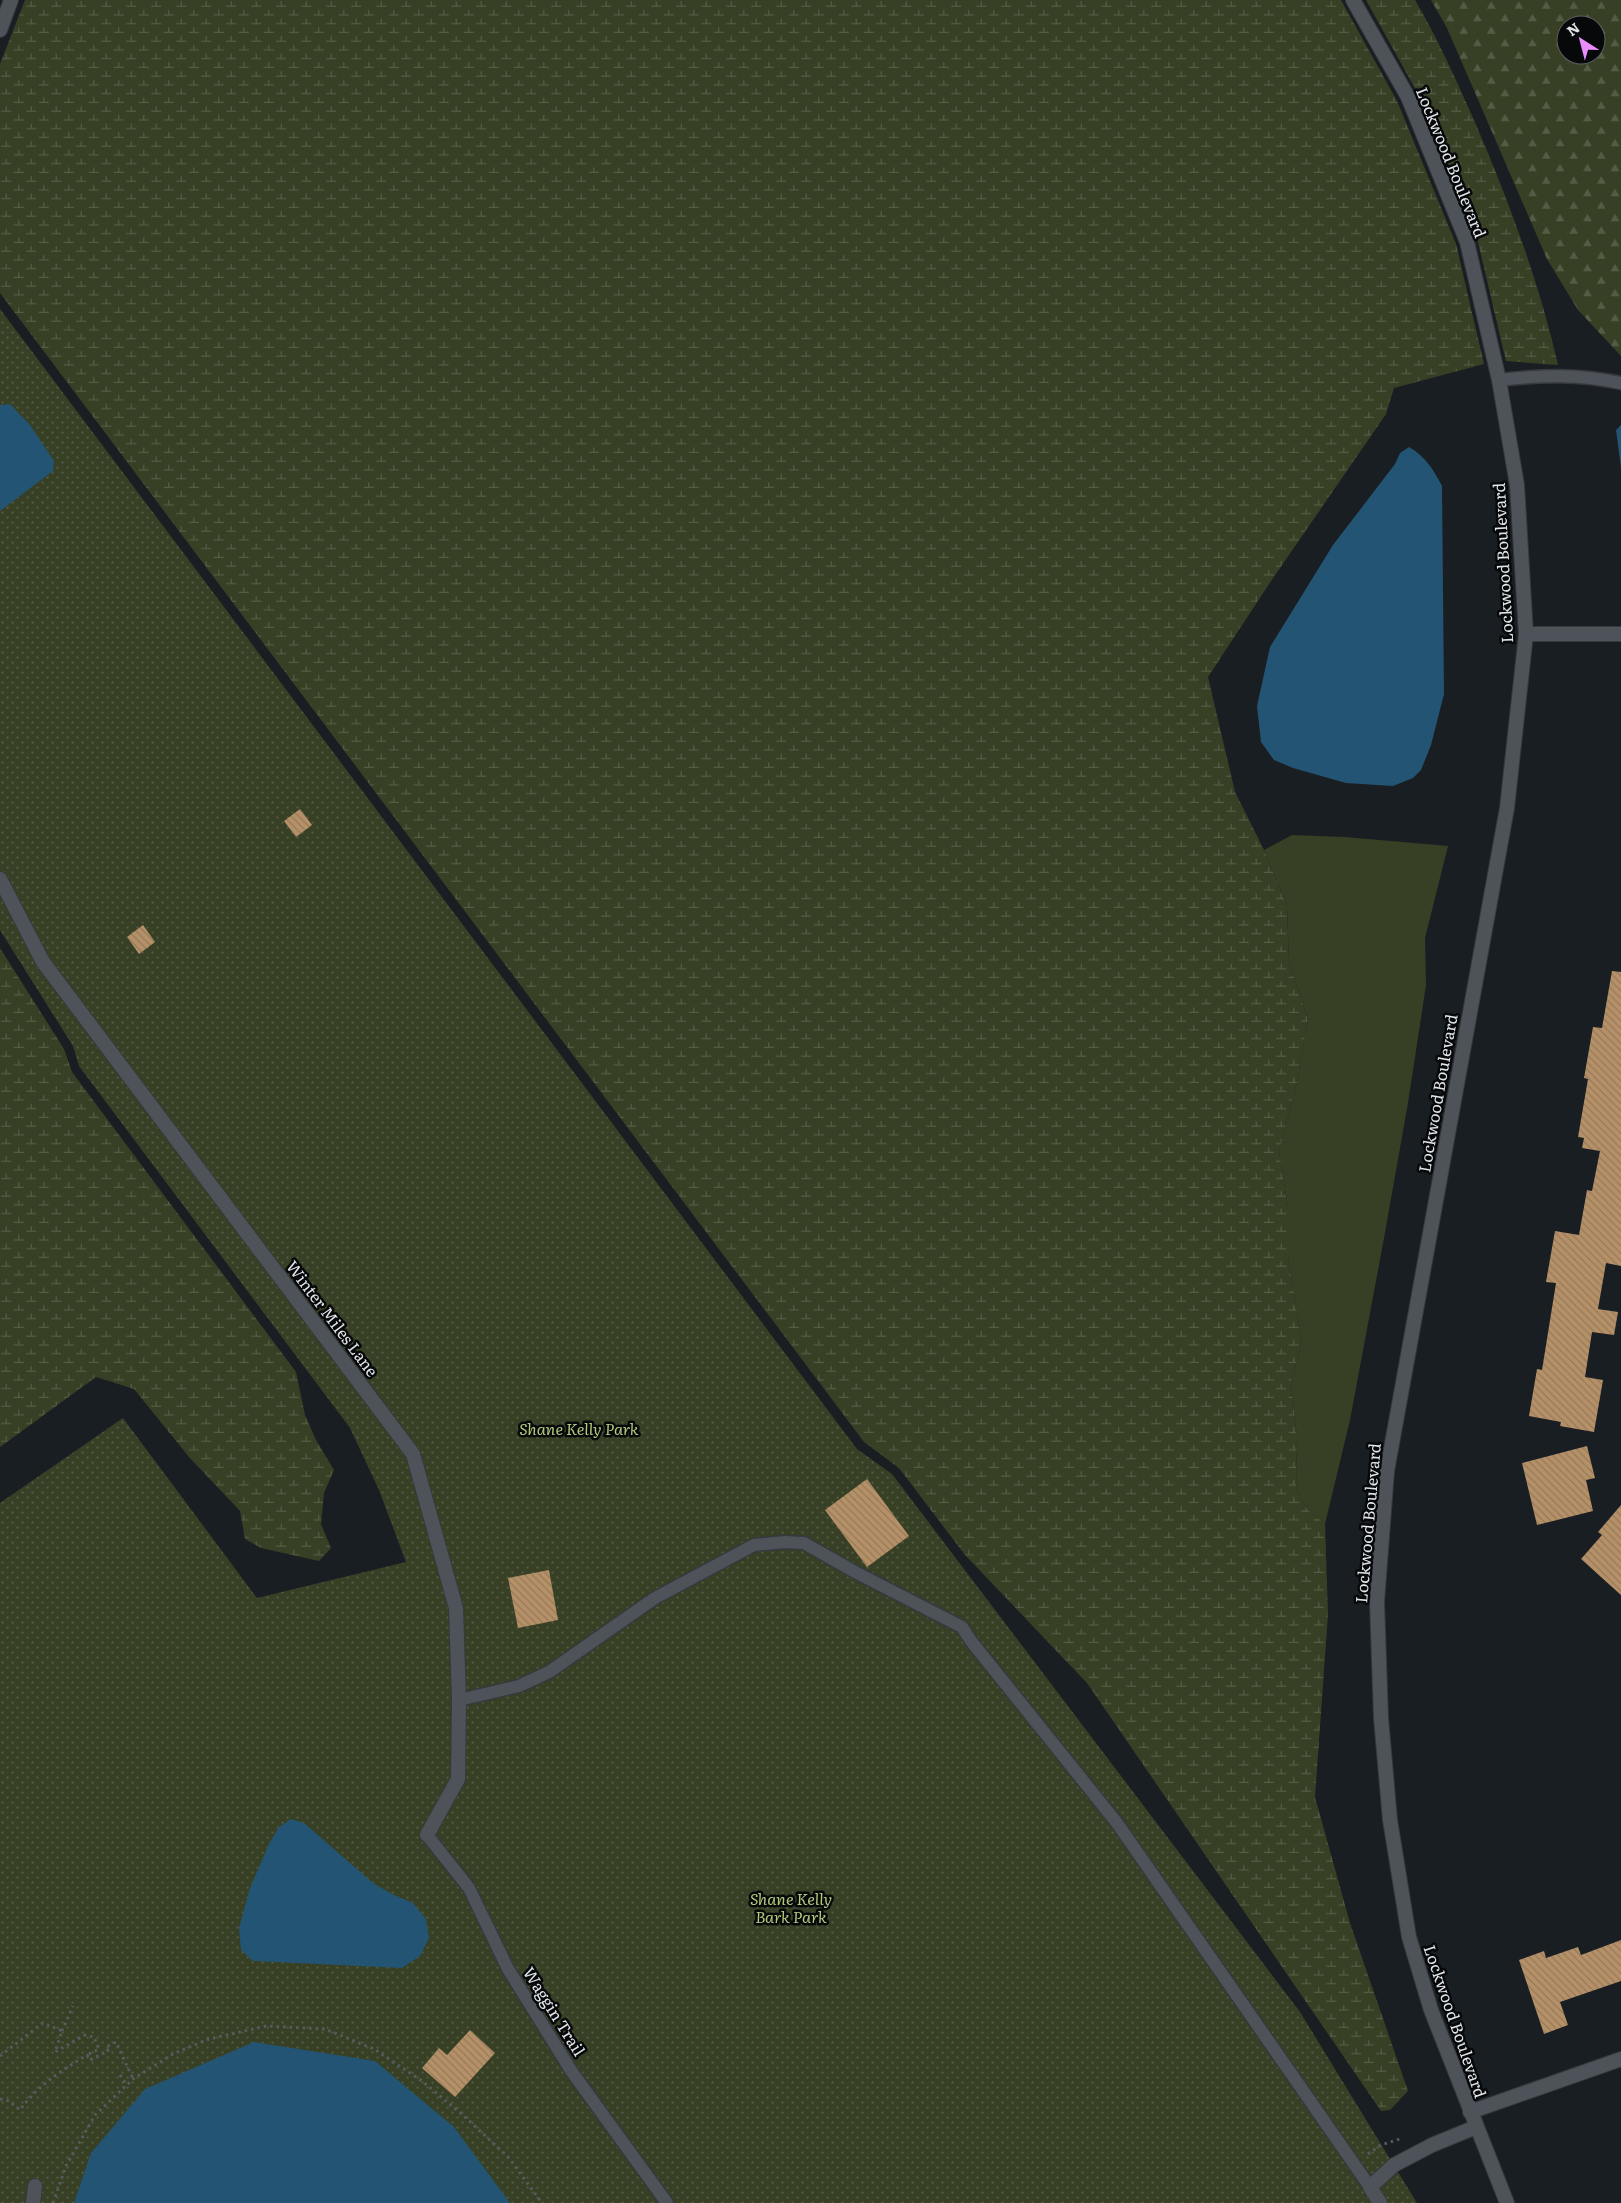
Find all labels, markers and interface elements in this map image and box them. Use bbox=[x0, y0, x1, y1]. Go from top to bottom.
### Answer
north arrow bbox=[1556, 15, 1606, 65]
text: N bbox=[1562, 17, 1584, 40]
street label: Lockwood Boulevard bbox=[1411, 83, 1493, 241]
street label: Lockwood Boulevard bbox=[1486, 482, 1518, 644]
street label: Lockwood Boulevard bbox=[1411, 1012, 1463, 1174]
street label: Winter Miles Lane bbox=[281, 1255, 385, 1381]
park label: Shane Kelly Park bbox=[519, 1416, 639, 1440]
street label: Lockwood Boulevard bbox=[1348, 1442, 1386, 1604]
park label: Shane Kelly Bark Park bbox=[750, 1886, 832, 1928]
street label: Lockwood Boulevard bbox=[1419, 1941, 1494, 2101]
street label: Waggin Trail bbox=[518, 1962, 592, 2060]

